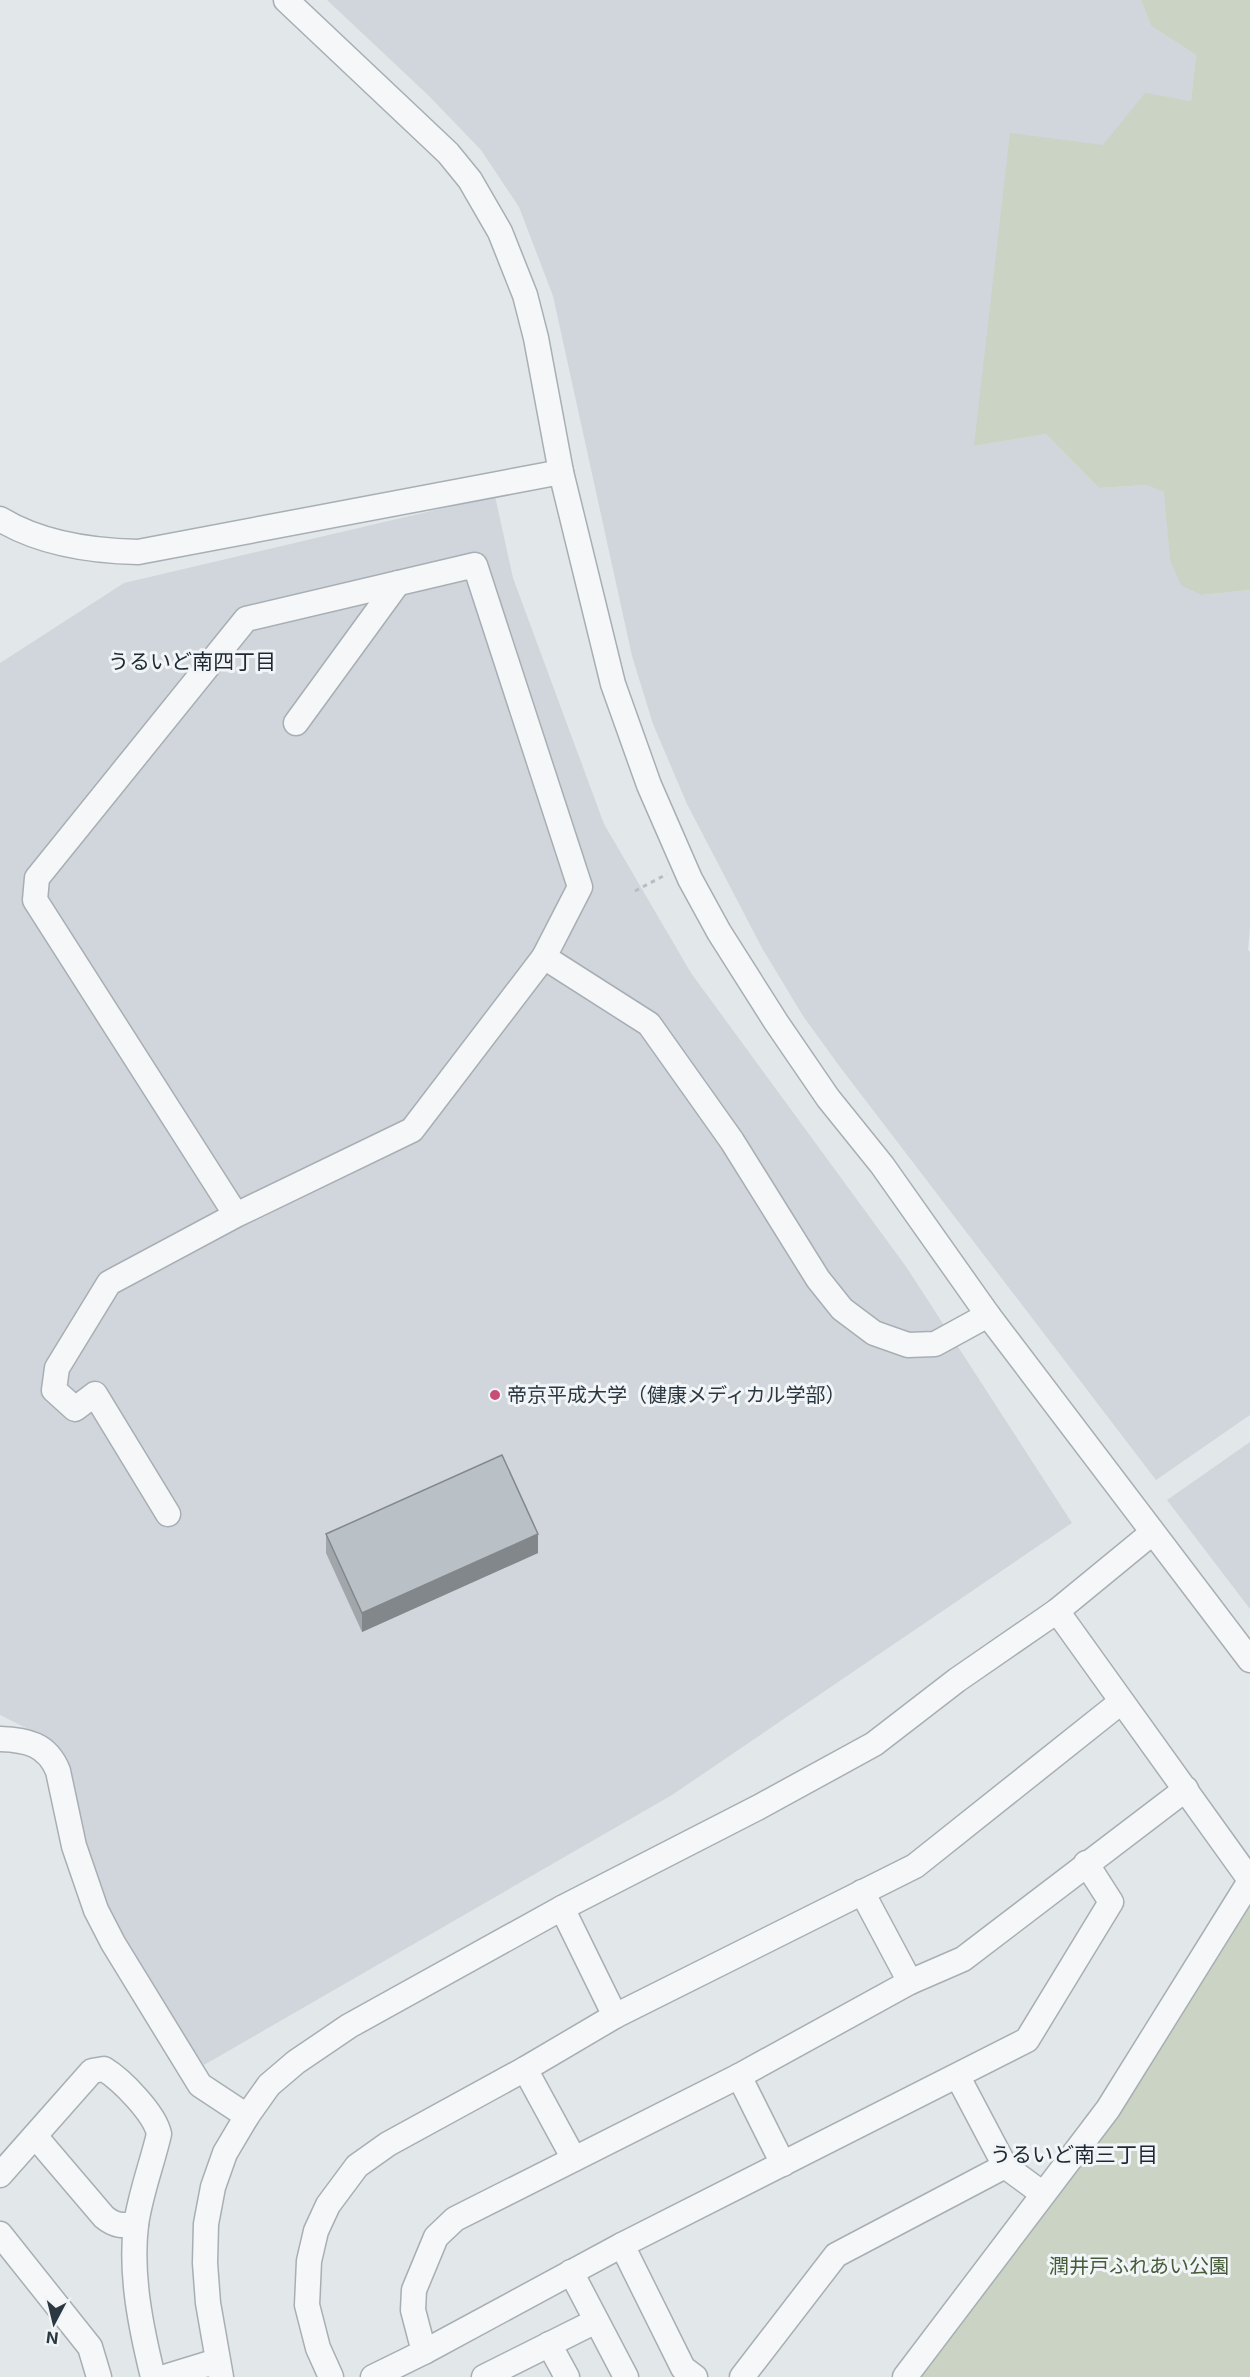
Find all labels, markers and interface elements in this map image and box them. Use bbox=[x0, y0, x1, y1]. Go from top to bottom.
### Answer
district label: うるいど南四丁目 bbox=[108, 649, 276, 674]
place label: 帝京平成大学（健康メディカル学部） bbox=[507, 1383, 846, 1407]
marker: 帝京平成大学（健康メディカル学部） bbox=[488, 1388, 502, 1402]
district label: うるいど南三丁目 bbox=[990, 2142, 1158, 2167]
park label: 潤井戸ふれあい公園 bbox=[1049, 2254, 1229, 2278]
north arrow bbox=[24, 2293, 84, 2353]
text: N bbox=[45, 2327, 59, 2349]

